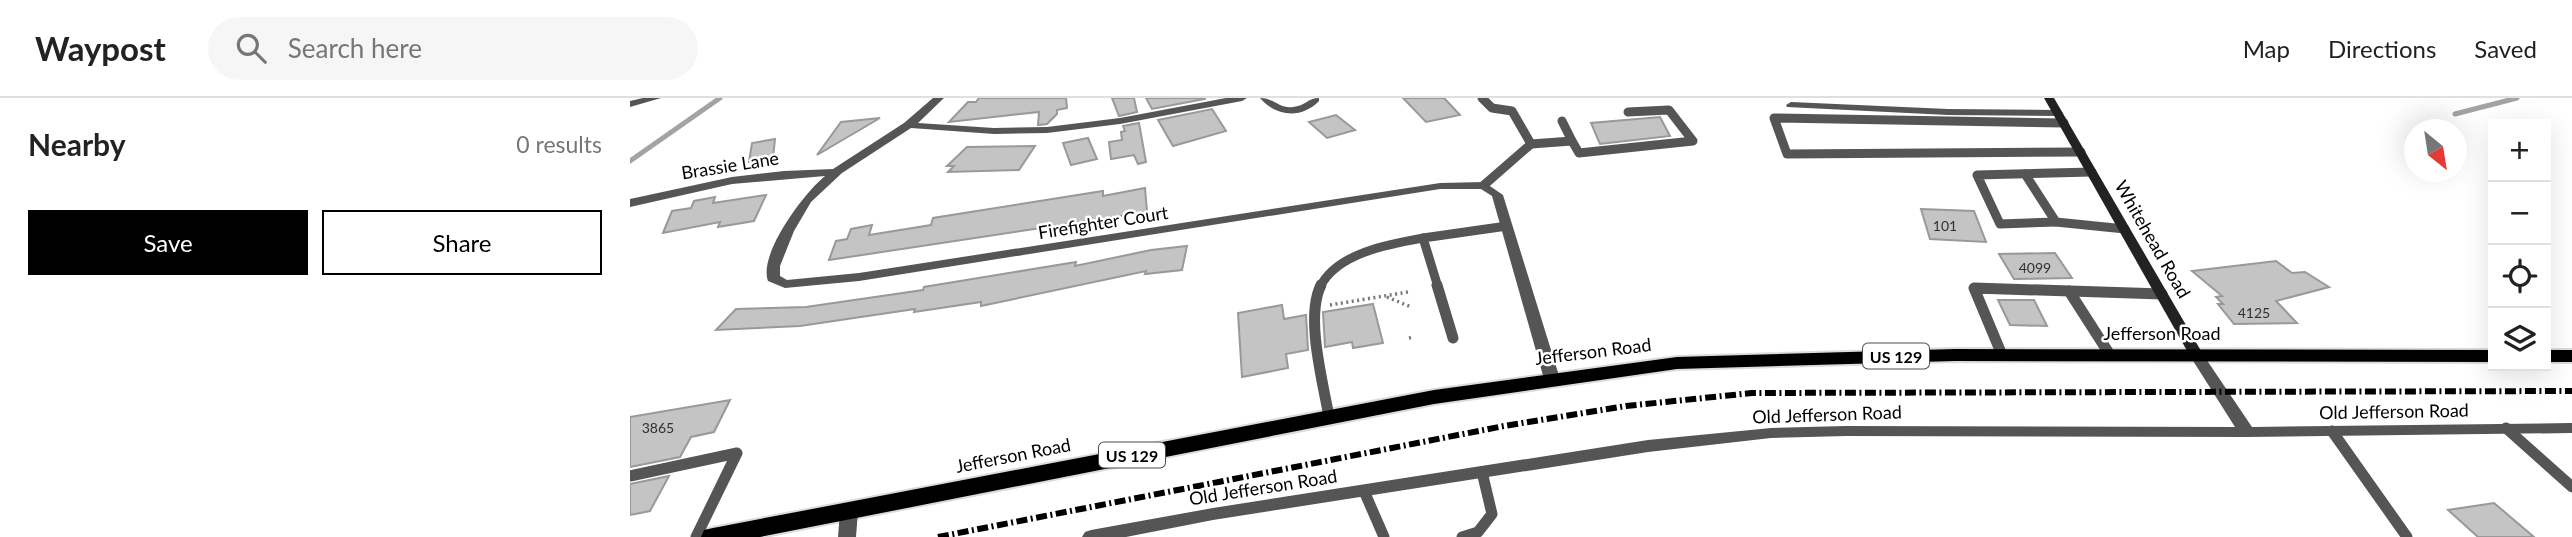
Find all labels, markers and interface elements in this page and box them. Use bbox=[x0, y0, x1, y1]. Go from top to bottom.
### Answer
search box bbox=[208, 17, 698, 80]
text: Waypost bbox=[35, 28, 166, 68]
icon: search bbox=[232, 29, 270, 67]
text: Search here bbox=[288, 32, 422, 64]
text: Map bbox=[2243, 34, 2290, 63]
text: Directions bbox=[2328, 34, 2436, 63]
text: Saved bbox=[2474, 34, 2537, 63]
north arrow bbox=[2404, 119, 2467, 182]
map controls bbox=[2488, 119, 2551, 371]
button: + bbox=[2488, 119, 2551, 182]
text: Nearby bbox=[28, 126, 126, 162]
text: 0 results bbox=[516, 130, 602, 158]
street label: Brassie Lane bbox=[680, 146, 780, 184]
street label: Whitehead Road bbox=[2110, 176, 2196, 302]
button: − bbox=[2488, 182, 2551, 245]
street label: Firefighter Court bbox=[1036, 201, 1170, 243]
button: Save bbox=[28, 210, 308, 275]
button: Share bbox=[322, 210, 602, 275]
house number: 101 bbox=[1933, 217, 1957, 234]
button: locate bbox=[2488, 245, 2551, 308]
house number: 4099 bbox=[2019, 259, 2051, 276]
house number: 4125 bbox=[2238, 304, 2270, 321]
button: layers bbox=[2488, 308, 2551, 371]
street label: Jefferson Road bbox=[2104, 322, 2220, 344]
street label: Jefferson Road bbox=[1534, 333, 1652, 369]
road number: US 129 bbox=[1863, 344, 1929, 368]
street label: Old Jefferson Road bbox=[2319, 399, 2469, 423]
street label: Old Jefferson Road bbox=[1752, 400, 1902, 428]
house number: 3865 bbox=[642, 419, 674, 436]
street label: Jefferson Road bbox=[953, 433, 1073, 477]
road number: US 129 bbox=[1099, 442, 1165, 468]
street label: Old Jefferson Road bbox=[1187, 464, 1339, 510]

